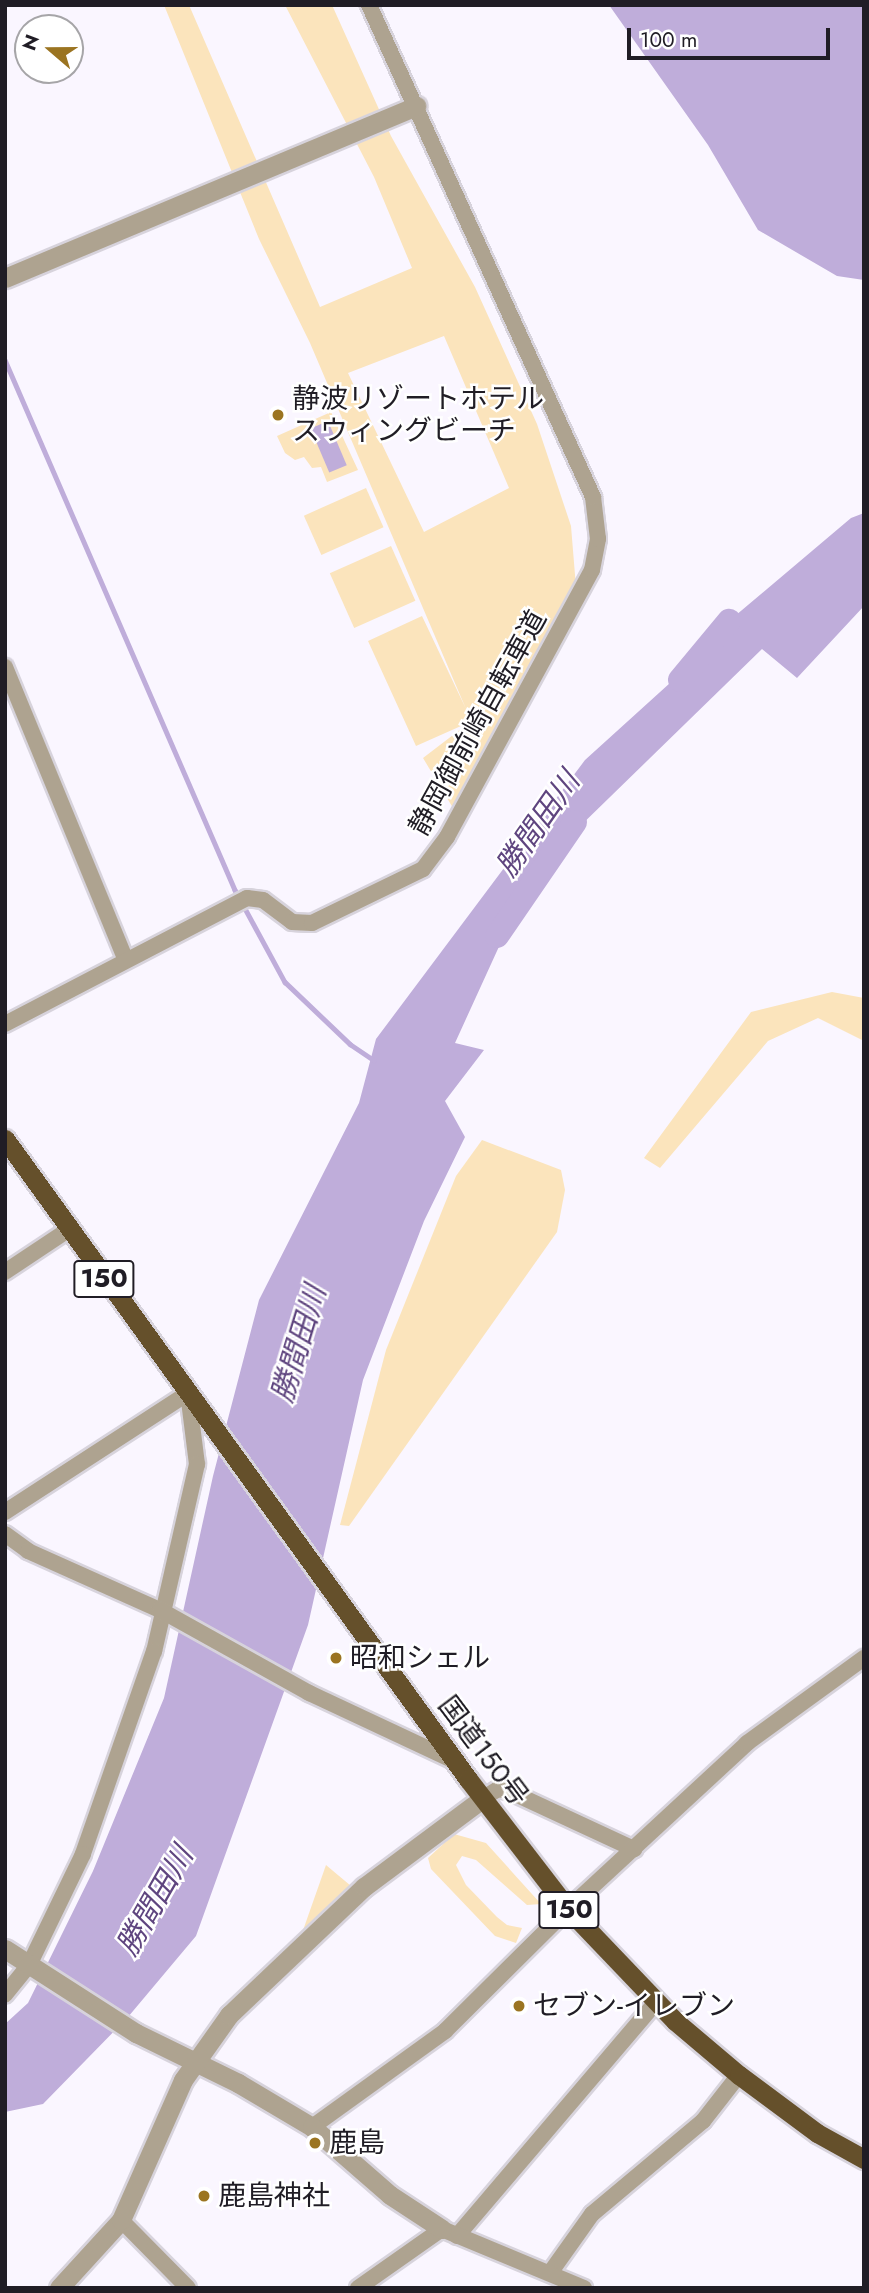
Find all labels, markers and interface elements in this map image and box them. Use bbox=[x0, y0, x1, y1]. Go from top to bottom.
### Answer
north arrow bbox=[14, 14, 84, 84]
scale bar bbox=[631, 14, 834, 58]
text: 100 m bbox=[640, 25, 697, 55]
text: N bbox=[15, 31, 46, 54]
place label: 静波リゾートホテル スウィングビーチ bbox=[292, 382, 544, 448]
marker: 静波リゾートホテル スウィングビーチ bbox=[270, 407, 286, 423]
street label: 静岡御前崎自転車道 bbox=[402, 605, 554, 841]
water label: 勝間田川 bbox=[489, 765, 587, 883]
road number: 150 bbox=[72, 1256, 136, 1302]
water label: 勝間田川 bbox=[264, 1281, 334, 1407]
place label: 昭和シェル bbox=[350, 1641, 490, 1675]
marker: 昭和シェル bbox=[328, 1650, 344, 1666]
street label: 国道150号 bbox=[431, 1689, 535, 1813]
water label: 勝間田川 bbox=[109, 1840, 201, 1962]
road number: 150 bbox=[538, 1887, 600, 1932]
place label: セブン-イレブン bbox=[533, 1989, 735, 2023]
marker: セブン-イレブン bbox=[511, 1998, 527, 2014]
place label: 鹿島 bbox=[329, 2126, 385, 2160]
marker: 鹿島 bbox=[307, 2135, 323, 2151]
place label: 鹿島神社 bbox=[218, 2179, 330, 2213]
marker: 鹿島神社 bbox=[196, 2188, 212, 2204]

